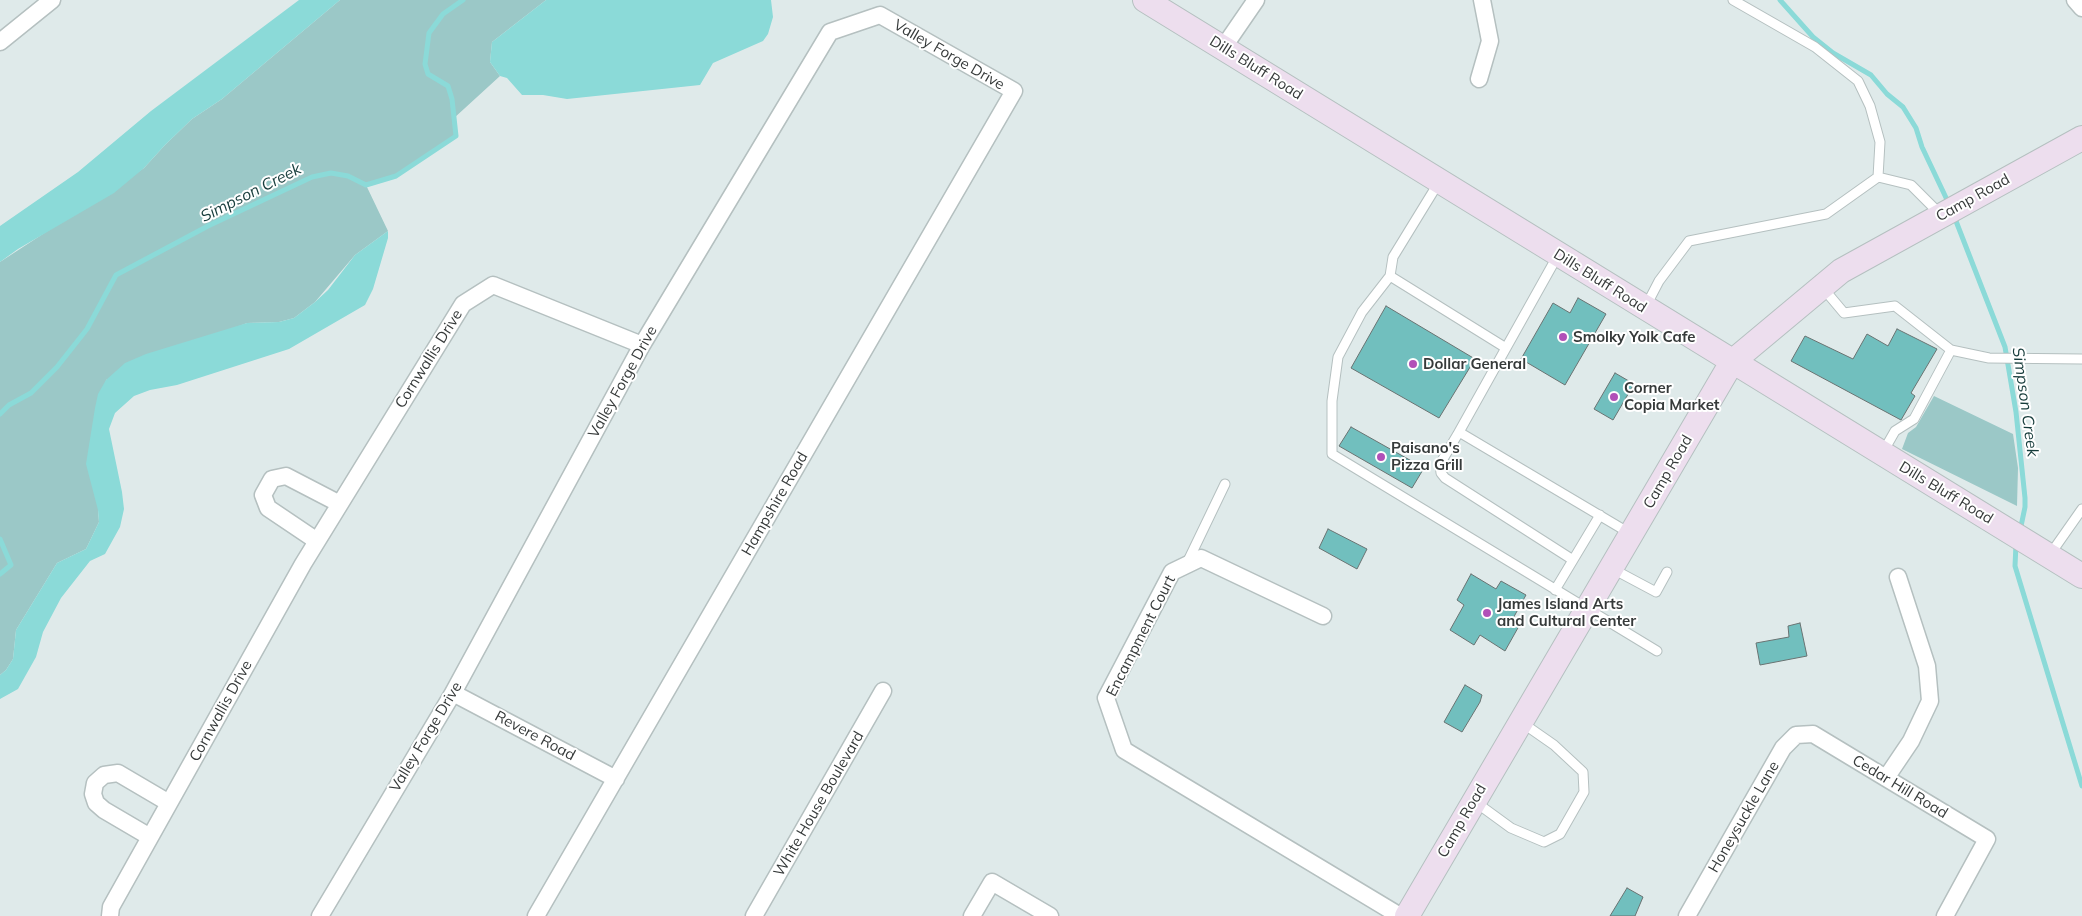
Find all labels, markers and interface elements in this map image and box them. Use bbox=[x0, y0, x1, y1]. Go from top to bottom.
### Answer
street label: Valley Forge Drive bbox=[890, 16, 1008, 94]
street label: Dills Bluff Road bbox=[1206, 32, 1306, 104]
water label: Simpson Creek bbox=[197, 159, 305, 227]
street label: Camp Road bbox=[1933, 170, 2013, 226]
street label: Dills Bluff Road bbox=[1550, 245, 1650, 317]
street label: Cornwallis Drive bbox=[392, 306, 466, 412]
street label: Valley Forge Drive bbox=[585, 323, 661, 441]
place label: Smolky Yolk Cafe bbox=[1573, 328, 1695, 346]
marker: Smolky Yolk Cafe bbox=[1557, 331, 1569, 343]
water label: Simpson Creek bbox=[2008, 346, 2042, 458]
place label: Dollar General bbox=[1423, 355, 1526, 373]
marker: Dollar General bbox=[1407, 358, 1419, 370]
place label: Corner Copia Market bbox=[1624, 379, 1720, 414]
marker: Corner Copia Market bbox=[1608, 391, 1620, 403]
street label: Camp Road bbox=[1640, 432, 1696, 512]
place label: Paisano's Pizza Grill bbox=[1391, 439, 1463, 474]
street label: Hampshire Road bbox=[738, 449, 812, 559]
marker: Paisano's Pizza Grill bbox=[1375, 451, 1387, 463]
street label: Dills Bluff Road bbox=[1896, 458, 1996, 528]
street label: Encampment Court bbox=[1103, 572, 1179, 700]
place label: James Island Arts and Cultural Center bbox=[1497, 595, 1636, 630]
marker: James Island Arts and Cultural Center bbox=[1481, 607, 1493, 619]
street label: Cornwallis Drive bbox=[186, 657, 256, 765]
street label: Valley Forge Drive bbox=[386, 679, 466, 795]
street label: Revere Road bbox=[492, 707, 578, 765]
street label: White House Boulevard bbox=[770, 728, 868, 880]
street label: Cedar Hill Road bbox=[1849, 751, 1951, 823]
street label: Honeysuckle Lane bbox=[1705, 758, 1783, 876]
street label: Camp Road bbox=[1434, 781, 1490, 861]

